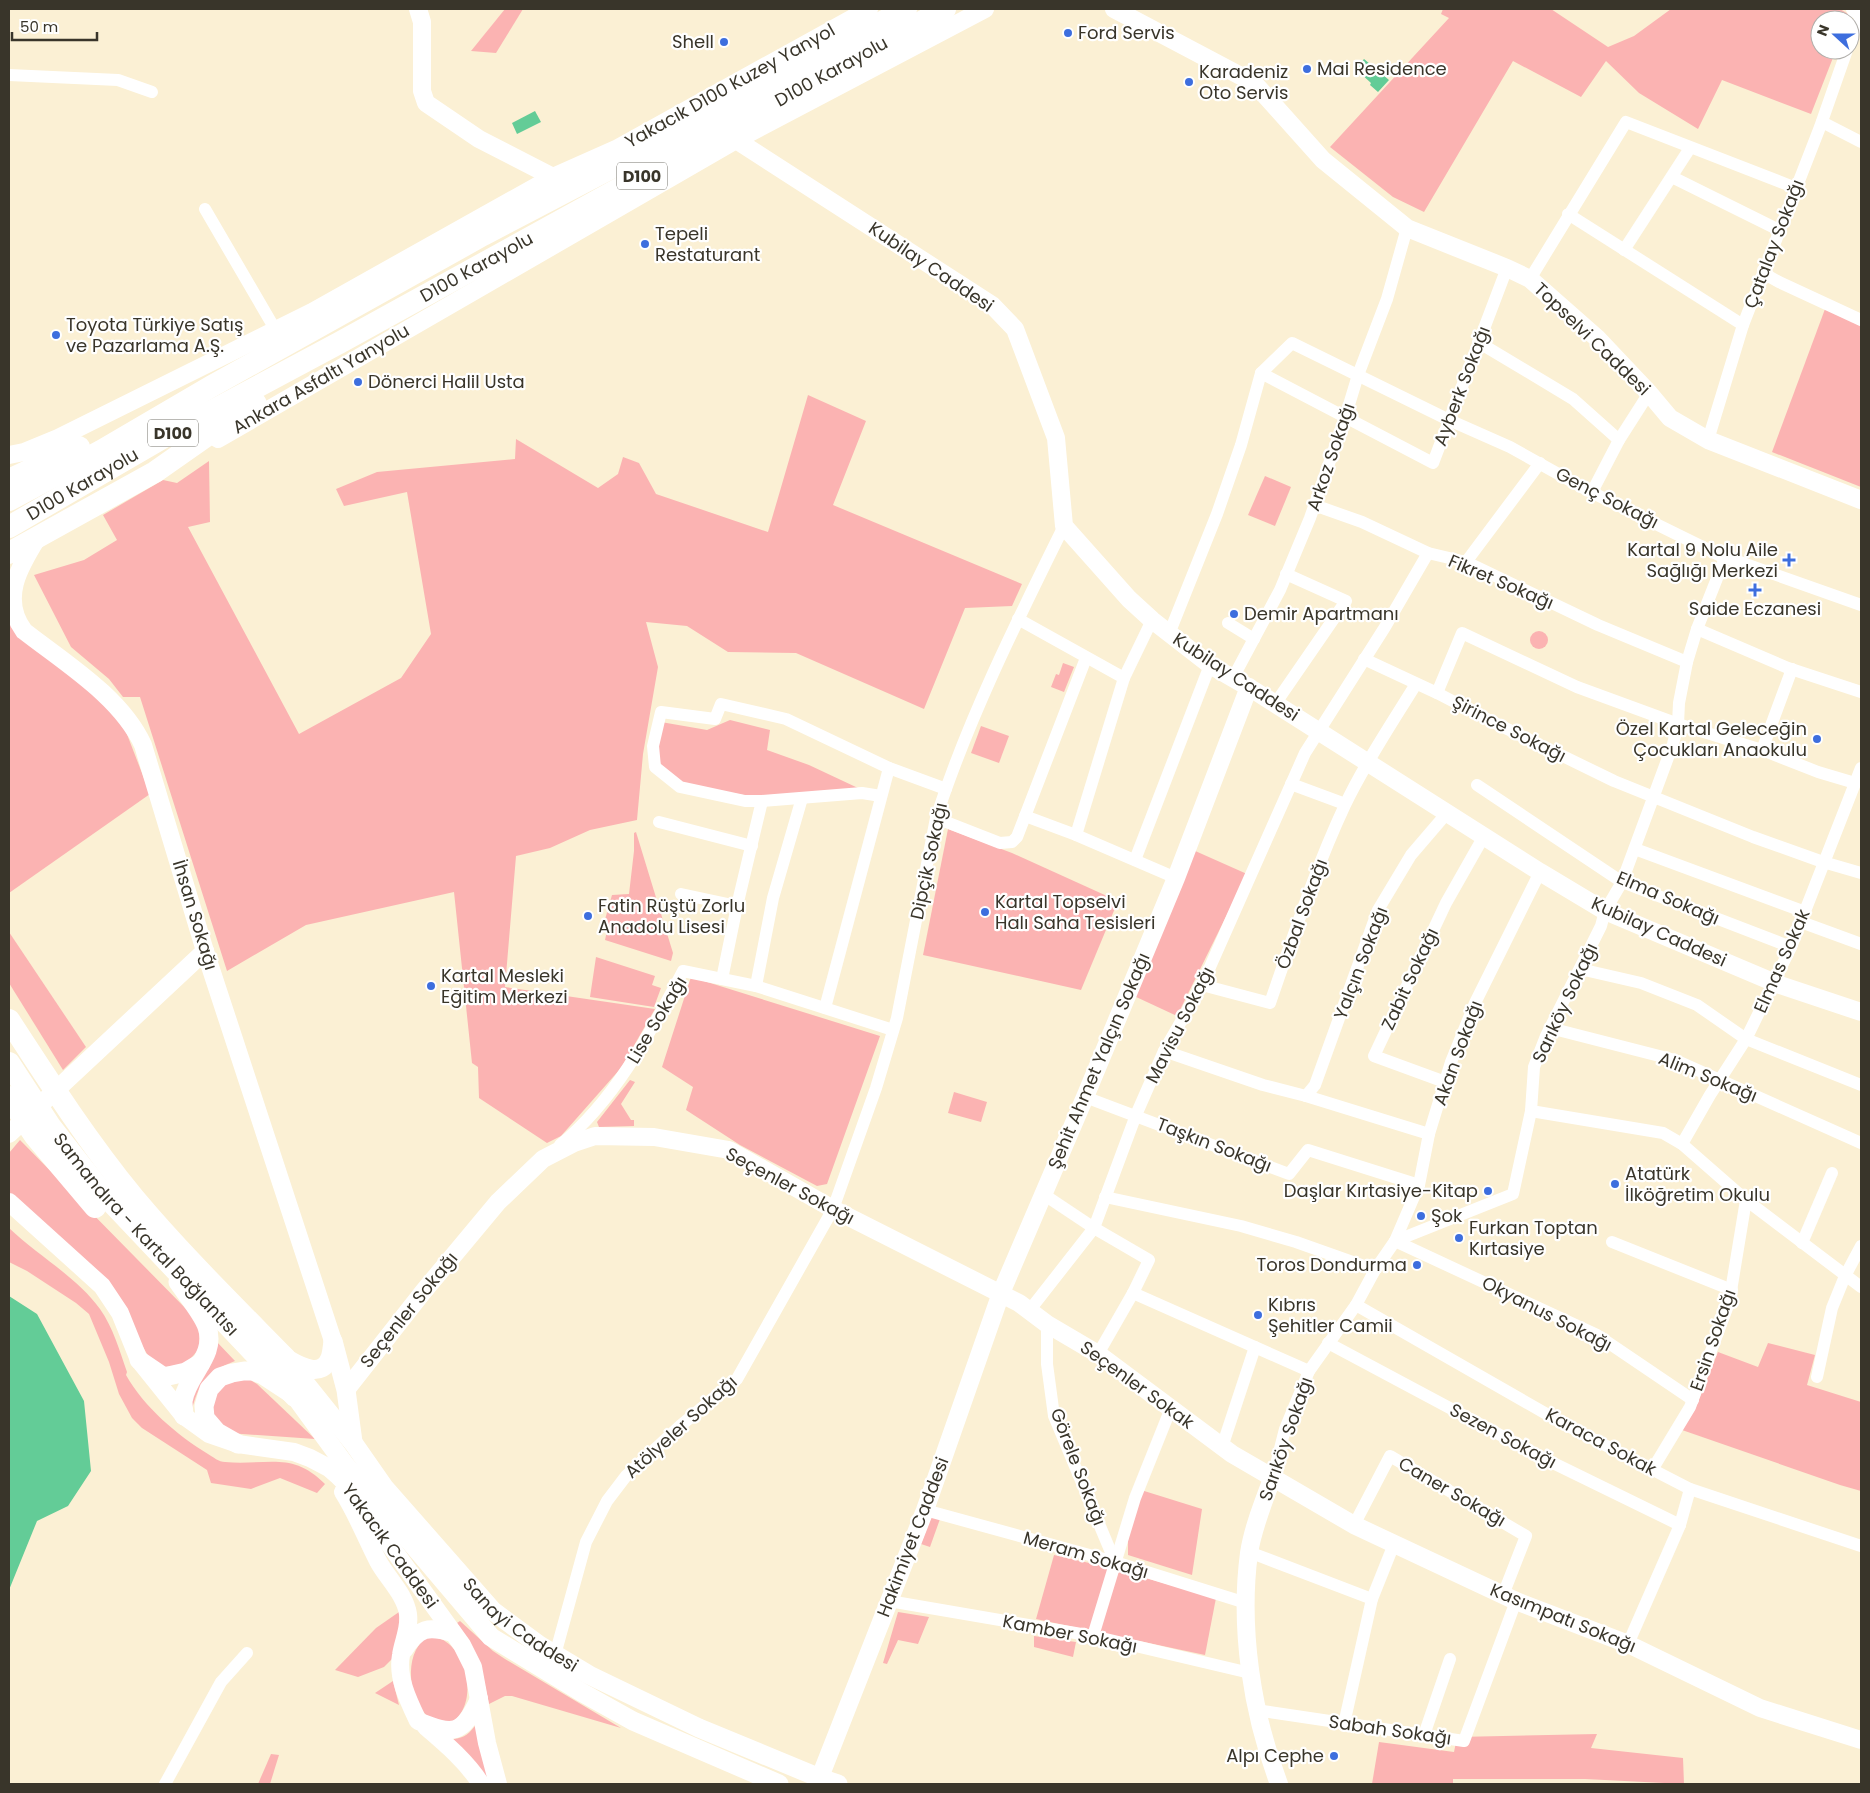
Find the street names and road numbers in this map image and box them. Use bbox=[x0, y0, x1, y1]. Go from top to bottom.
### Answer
street label: Yakacık D100 Kuzey Yanyol bbox=[620, 17, 839, 154]
street label: D100 Karayolu bbox=[770, 30, 892, 112]
road number: D100 bbox=[617, 162, 667, 190]
street label: Çatalay Sokağı bbox=[1737, 176, 1810, 312]
street label: Kubilay Caddesi bbox=[864, 215, 999, 318]
street label: D100 Karayolu bbox=[415, 226, 537, 308]
street label: Topselvi Caddesi bbox=[1529, 276, 1656, 401]
street label: Ankara Asfaltı Yanyolu bbox=[228, 318, 414, 439]
street label: Ayberk Sokağı bbox=[1427, 322, 1496, 449]
street label: Arkoz Sokağı bbox=[1300, 399, 1361, 514]
road number: D100 bbox=[148, 419, 198, 446]
street label: D100 Karayolu bbox=[22, 442, 143, 526]
street label: Genç Sokağı bbox=[1551, 461, 1663, 534]
street label: Fikret Sokağı bbox=[1445, 548, 1558, 615]
street label: Kubilay Caddesi bbox=[1168, 626, 1304, 727]
street label: Şirince Sokağı bbox=[1448, 689, 1570, 768]
street label: Dipçik Sokağı bbox=[904, 800, 953, 922]
street label: Özbal Sokağı bbox=[1270, 855, 1333, 973]
street label: İhsan Sokağı bbox=[167, 857, 224, 973]
street label: Elma Sokağı bbox=[1613, 865, 1723, 930]
street label: Kubilay Caddesi bbox=[1588, 890, 1731, 973]
street label: Yalçın Sokağı bbox=[1328, 903, 1394, 1023]
street label: Elmas Sokak bbox=[1747, 904, 1816, 1017]
street label: Zabit Sokağı bbox=[1375, 924, 1444, 1034]
street label: Sarıköy Sokağı bbox=[1526, 939, 1603, 1067]
street label: Şehit Ahmet Yalçın Sokağı bbox=[1042, 949, 1155, 1173]
street label: Mavisu Sokağı bbox=[1139, 962, 1220, 1087]
street label: Lise Sokağı bbox=[621, 971, 692, 1068]
street label: Akan Sokağı bbox=[1427, 997, 1488, 1109]
street label: Alim Sokağı bbox=[1655, 1045, 1761, 1108]
street label: Taşkın Sokağı bbox=[1153, 1111, 1275, 1178]
street label: Samandıra - Kartal Bağlantısı bbox=[48, 1127, 245, 1341]
street label: Seçenler Sokağı bbox=[721, 1141, 859, 1230]
street label: Seçenler Sokağı bbox=[354, 1246, 463, 1373]
street label: Okyanus Sokağı bbox=[1478, 1270, 1617, 1357]
street label: Ersin Sokağı bbox=[1683, 1286, 1742, 1394]
street label: Seçenler Sokak bbox=[1075, 1335, 1200, 1435]
street label: Atölyeler Sokağı bbox=[619, 1369, 742, 1484]
street label: Sarıköy Sokağı bbox=[1253, 1373, 1318, 1504]
street label: Sezen Sokağı bbox=[1445, 1397, 1561, 1474]
street label: Karaca Sokak bbox=[1541, 1402, 1662, 1482]
street label: Görele Sokağı bbox=[1045, 1404, 1112, 1529]
street label: Caner Sokağı bbox=[1394, 1451, 1511, 1532]
street label: Hakimiyet Caddesi bbox=[871, 1453, 955, 1620]
street label: Yakacık Caddesi bbox=[337, 1478, 444, 1613]
street label: Meram Sokağı bbox=[1021, 1525, 1152, 1584]
street label: Sanayi Caddesi bbox=[457, 1572, 583, 1678]
street label: Kasımpatı Sokağı bbox=[1486, 1577, 1640, 1658]
street label: Kamber Sokağı bbox=[1001, 1608, 1139, 1659]
street label: Sabah Sokağı bbox=[1327, 1709, 1453, 1750]

